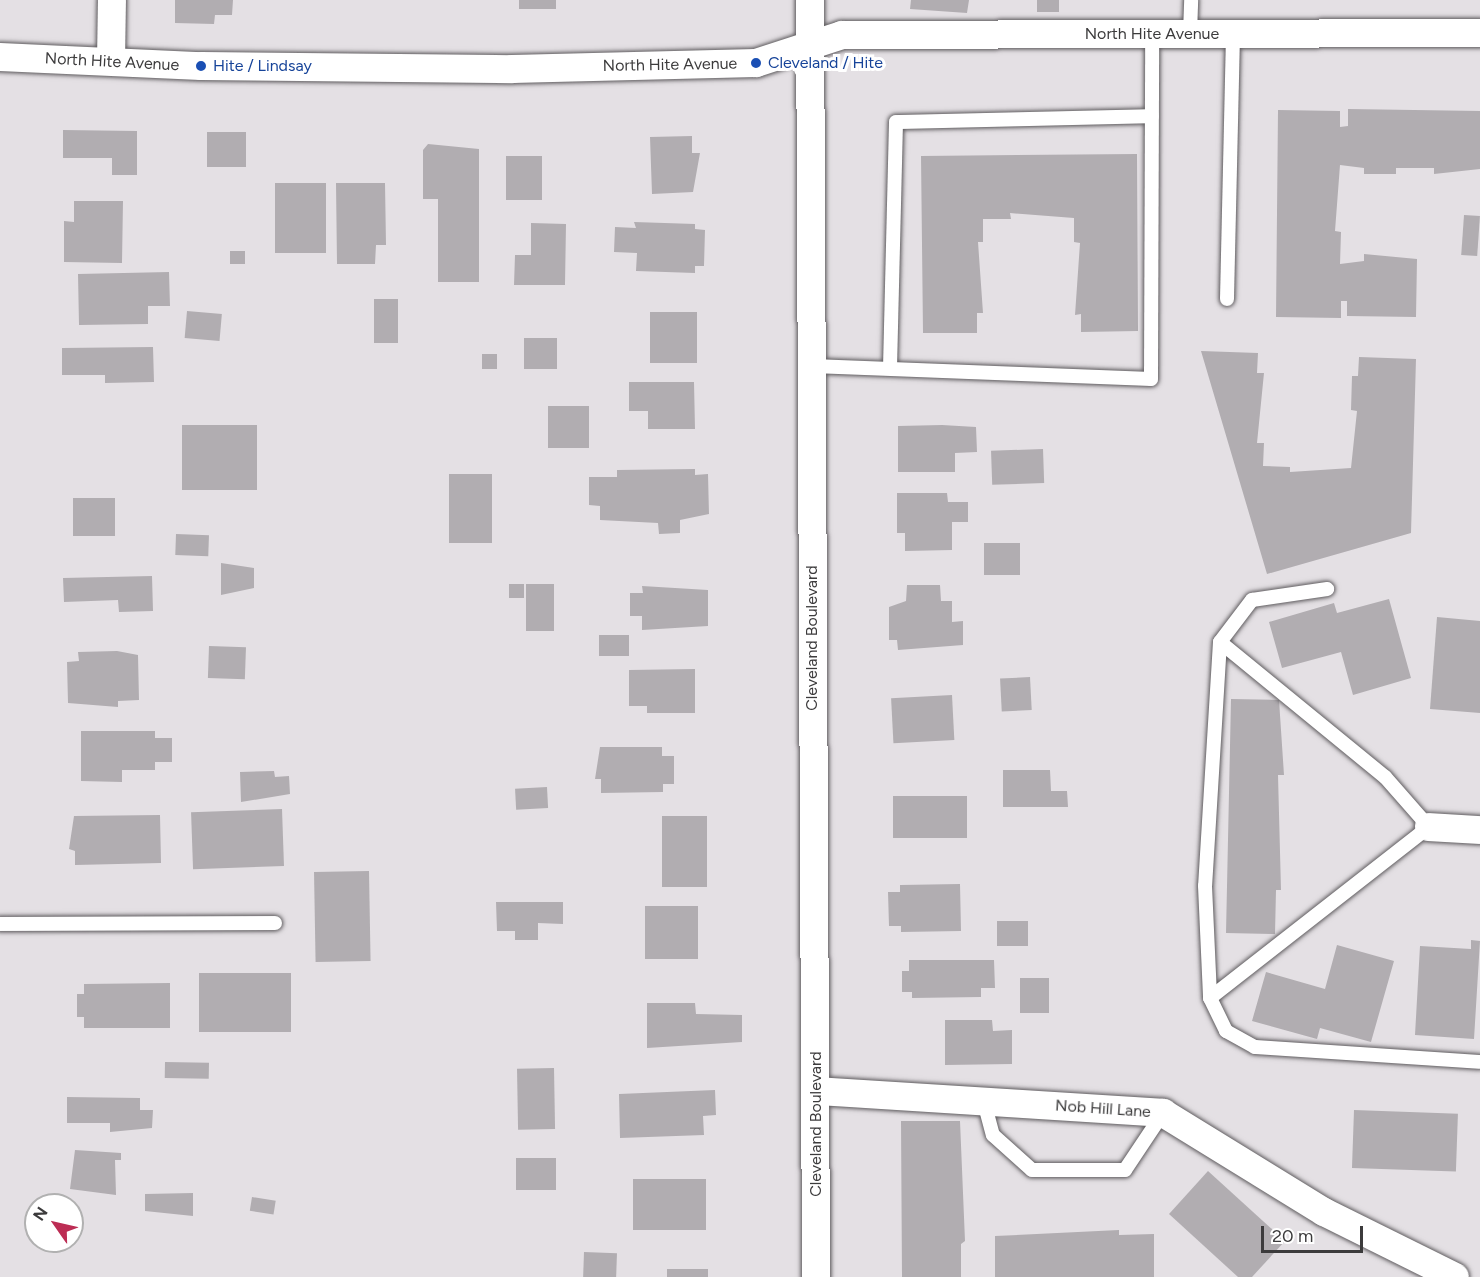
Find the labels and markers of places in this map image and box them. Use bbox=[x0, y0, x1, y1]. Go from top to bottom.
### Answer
place label: Cleveland / Hite bbox=[768, 53, 883, 73]
place label: Hite / Lindsay bbox=[213, 56, 312, 76]
marker: Cleveland / Hite bbox=[749, 56, 763, 70]
marker: Hite / Lindsay bbox=[194, 59, 208, 73]

